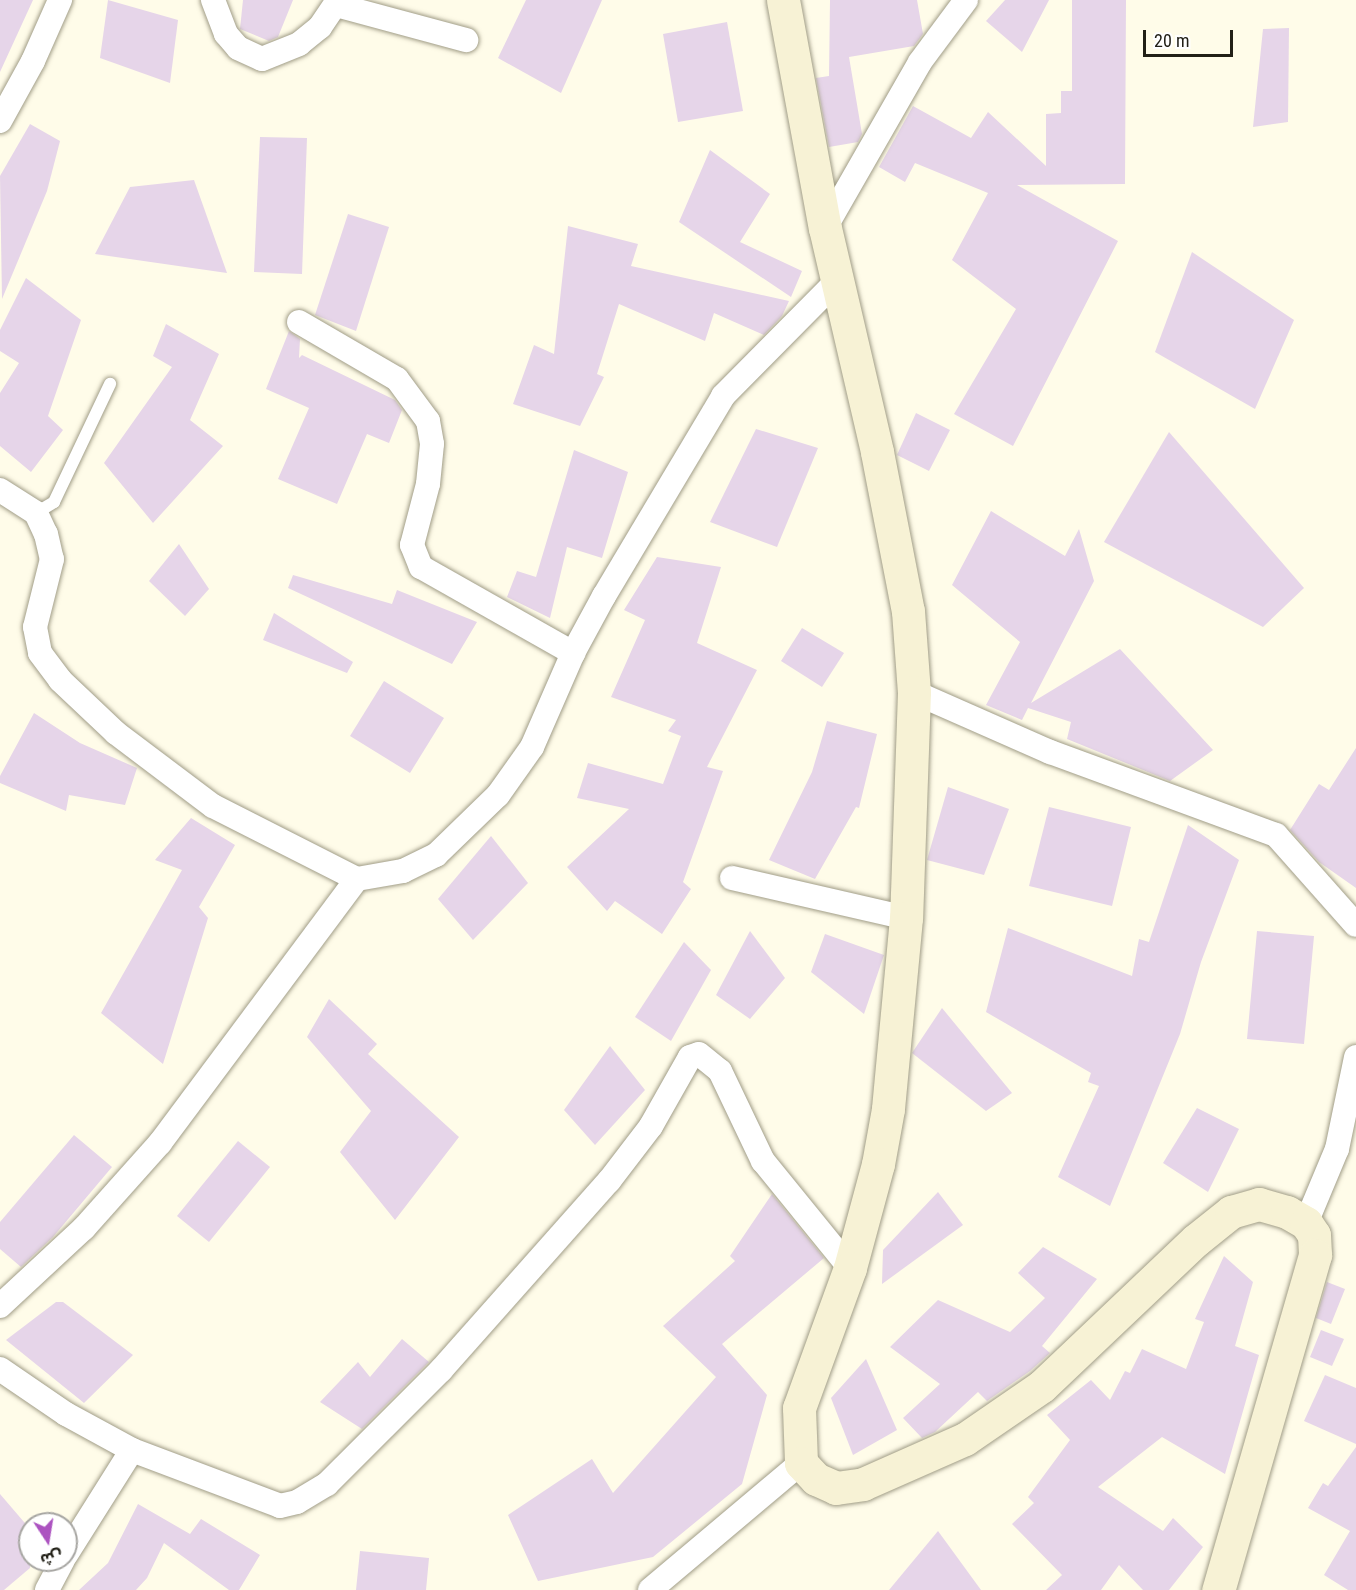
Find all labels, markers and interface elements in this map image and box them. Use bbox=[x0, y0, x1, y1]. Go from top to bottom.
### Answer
scale bar bbox=[1146, 18, 1236, 56]
text: 20 m bbox=[1154, 30, 1189, 51]
north arrow bbox=[18, 1512, 78, 1572]
text: ش bbox=[39, 1547, 64, 1570]

